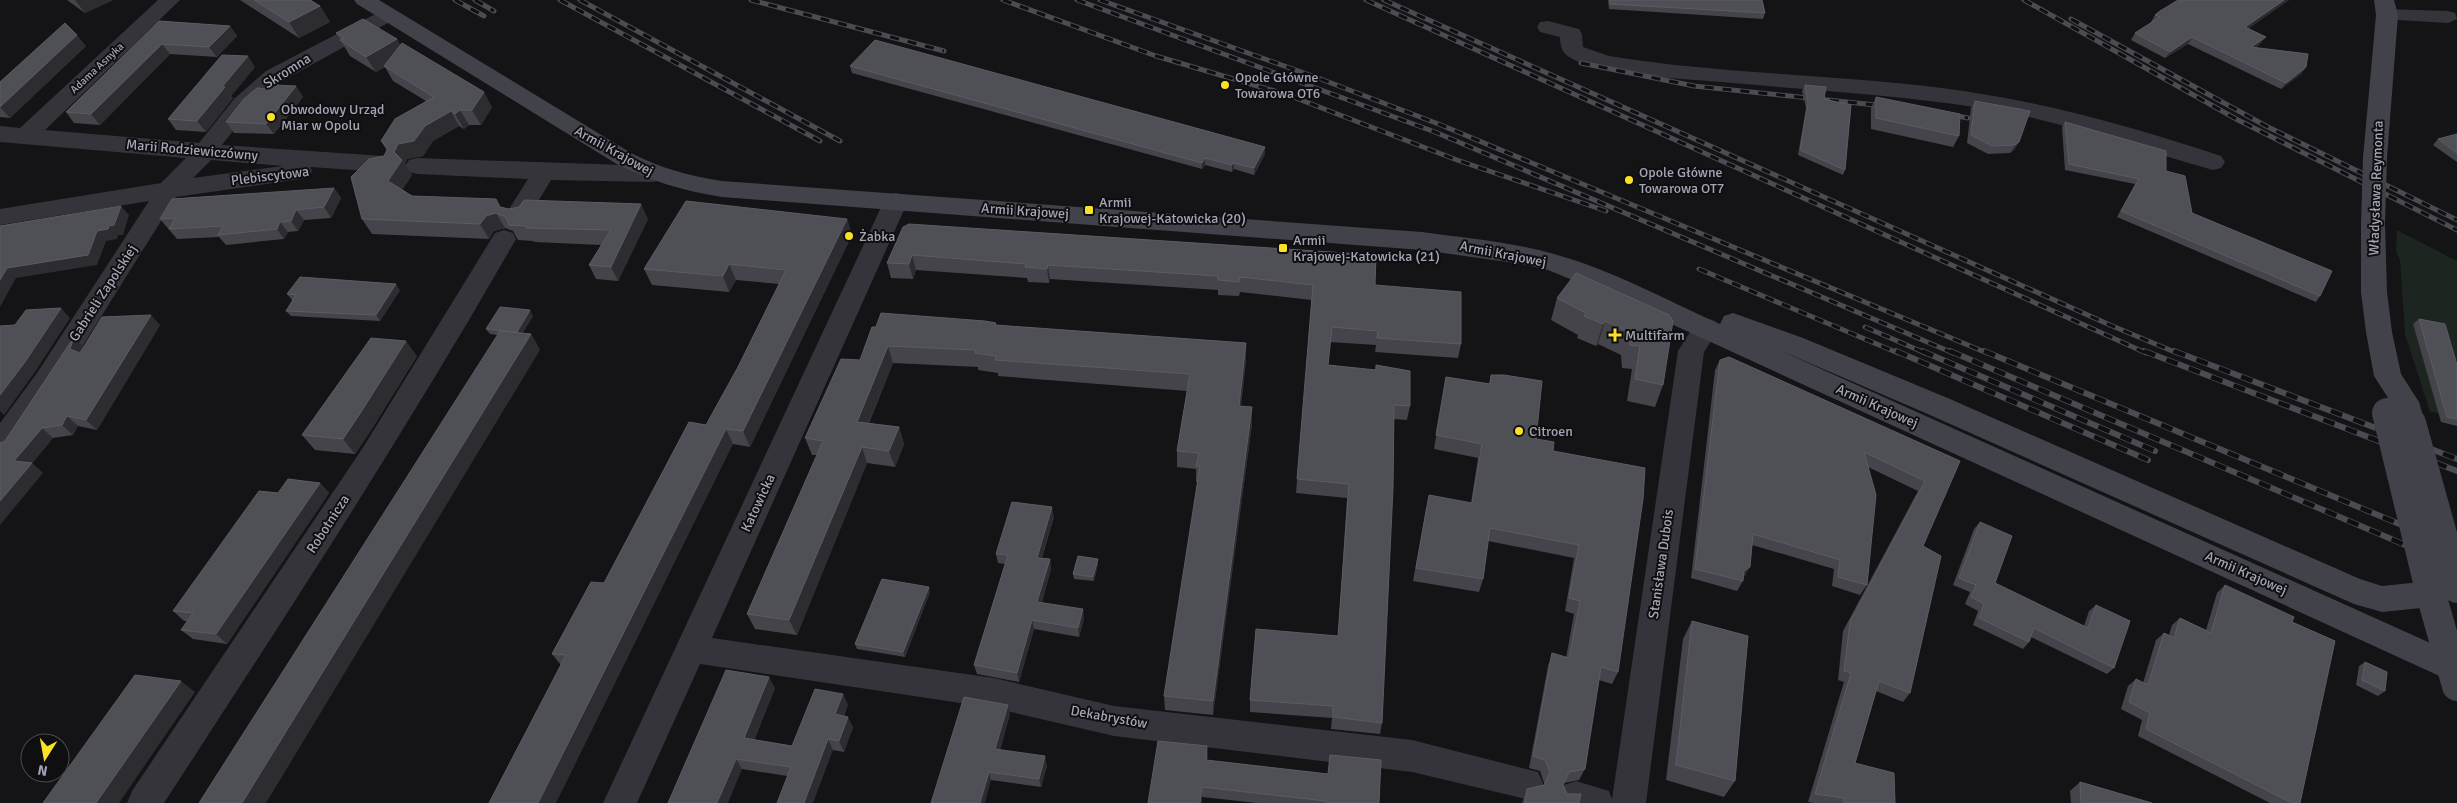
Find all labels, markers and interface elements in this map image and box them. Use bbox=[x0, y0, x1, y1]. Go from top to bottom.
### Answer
street label: Adama Asnyka bbox=[68, 40, 127, 96]
street label: Skromna bbox=[260, 50, 314, 92]
place label: Opole Główne Towarowa OT6 bbox=[1235, 69, 1320, 102]
marker: Opole Główne Towarowa OT6 bbox=[1219, 79, 1231, 91]
place label: Obwodowy Urząd Miar w Opolu bbox=[281, 101, 385, 134]
marker: Obwodowy Urząd Miar w Opolu bbox=[265, 111, 277, 123]
street label: Władysława Reymonta bbox=[2365, 120, 2387, 256]
street label: Armii Krajowej bbox=[571, 122, 657, 180]
street label: Marii Rodziewiczówny bbox=[125, 136, 259, 164]
street label: Plebiscytowa bbox=[230, 163, 310, 189]
place label: Opole Główne Towarowa OT7 bbox=[1639, 164, 1724, 197]
marker: Opole Główne Towarowa OT7 bbox=[1623, 174, 1635, 186]
place label: Armii Krajowej-Katowicka (20) bbox=[1099, 194, 1246, 227]
street label: Armii Krajowej bbox=[981, 199, 1069, 223]
marker: Armii Krajowej-Katowicka (20) bbox=[1083, 204, 1095, 216]
place label: Żabka bbox=[859, 228, 895, 245]
marker: Żabka bbox=[843, 230, 855, 242]
place label: Armii Krajowej-Katowicka (21) bbox=[1293, 232, 1440, 265]
street label: Armii Krajowej bbox=[1458, 237, 1548, 271]
street label: Gabrieli Zapolskiej bbox=[65, 241, 141, 345]
marker: Armii Krajowej-Katowicka (21) bbox=[1277, 242, 1289, 254]
place label: Multifarm bbox=[1625, 327, 1685, 344]
marker: Multifarm bbox=[1609, 329, 1621, 341]
street label: Armii Krajowej bbox=[1833, 380, 1921, 432]
place label: Citroen bbox=[1529, 423, 1573, 440]
marker: Citroen bbox=[1513, 425, 1525, 437]
street label: Katowicka bbox=[737, 471, 779, 535]
street label: Robotnicza bbox=[303, 492, 353, 556]
street label: Stanisława Dubois bbox=[1645, 508, 1677, 620]
street label: Armii Krajowej bbox=[2202, 547, 2290, 599]
street label: Dekabrystów bbox=[1069, 702, 1149, 732]
north arrow bbox=[20, 733, 70, 783]
text: N bbox=[36, 761, 49, 780]

